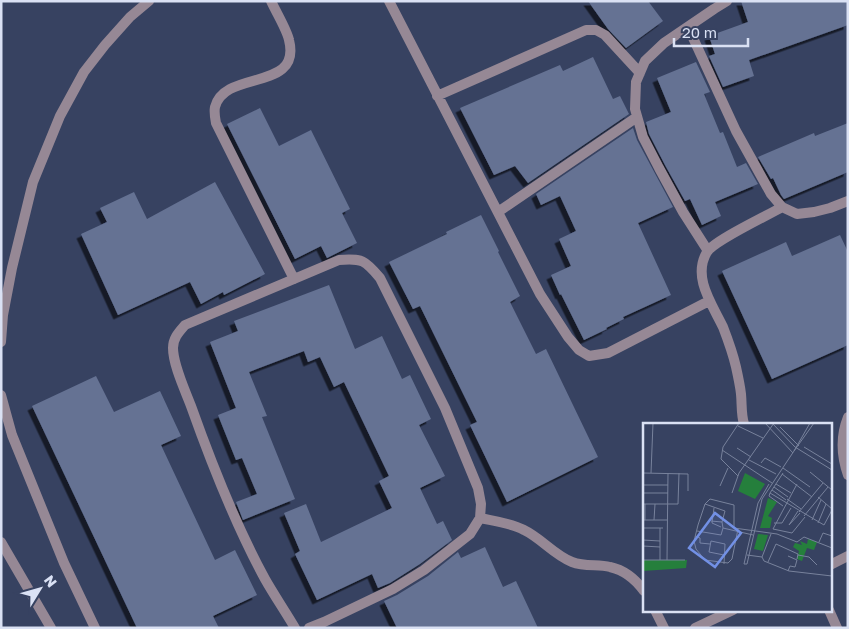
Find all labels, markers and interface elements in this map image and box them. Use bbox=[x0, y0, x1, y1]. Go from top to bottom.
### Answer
scale bar bbox=[674, 15, 748, 47]
text: 20 m bbox=[682, 23, 717, 41]
inset map bbox=[643, 423, 832, 612]
north arrow bbox=[15, 564, 65, 614]
text: N bbox=[41, 572, 61, 590]

